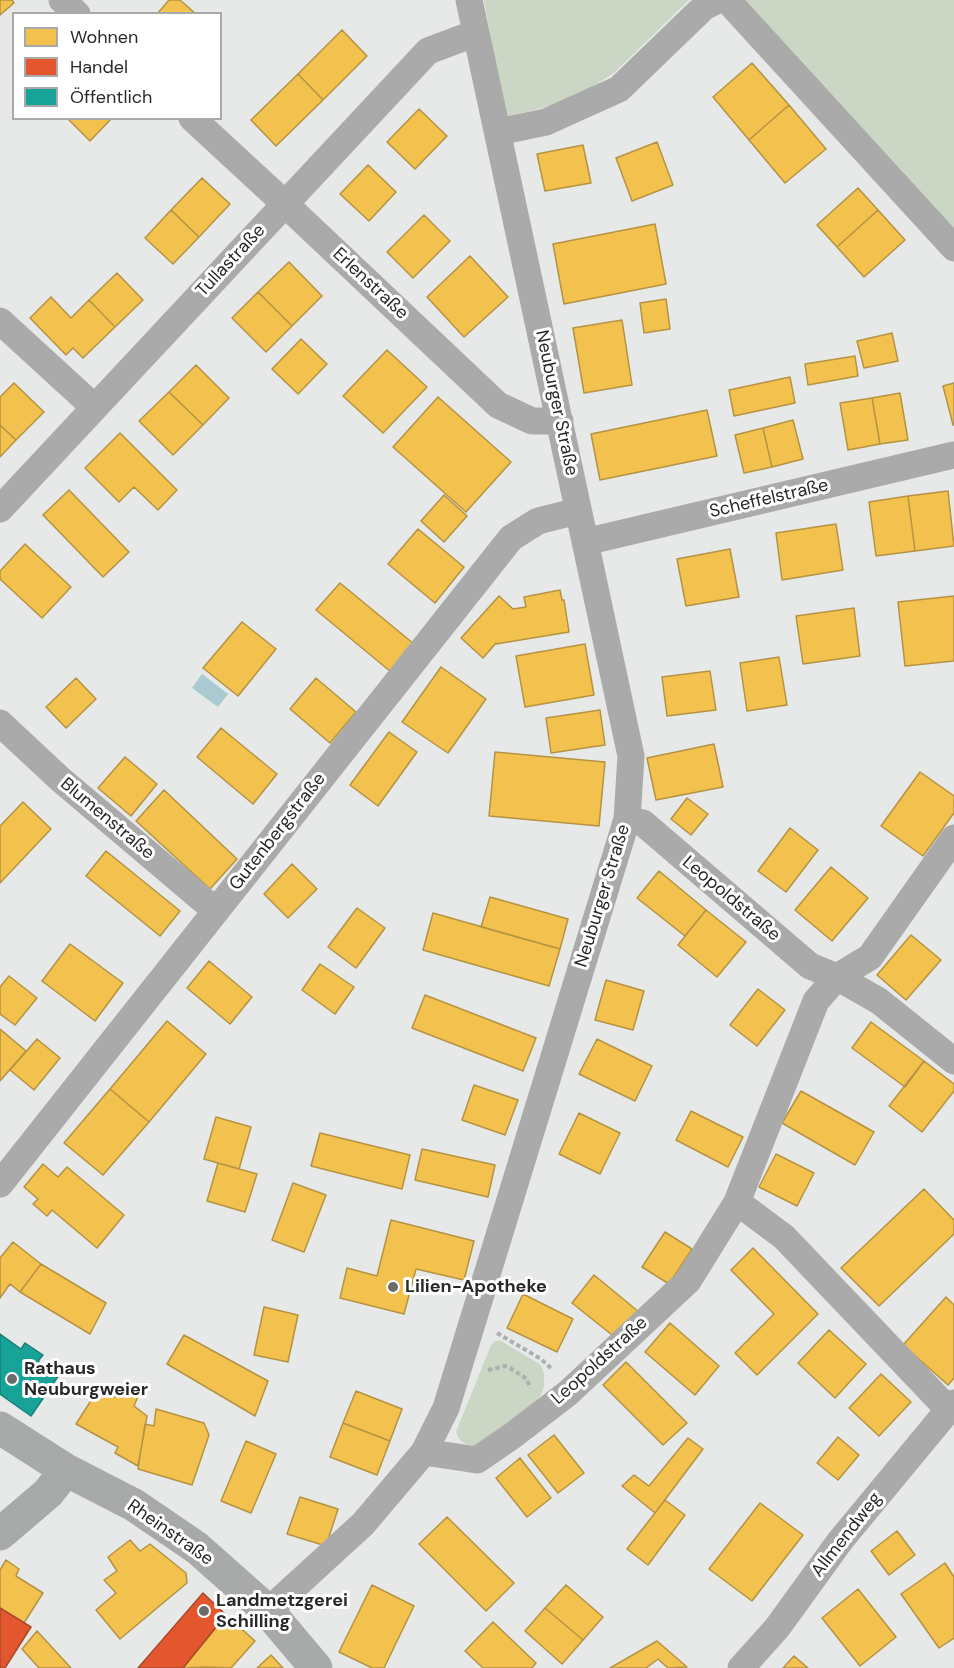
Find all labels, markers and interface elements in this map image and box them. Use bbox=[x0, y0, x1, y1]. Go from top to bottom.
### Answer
legend bbox=[12, 12, 222, 120]
text: Wohnen bbox=[70, 25, 138, 49]
text: Handel bbox=[70, 55, 128, 79]
text: Öffentlich bbox=[70, 85, 152, 109]
street label: Tullastraße bbox=[192, 220, 270, 302]
street label: Erlenstraße bbox=[328, 244, 412, 324]
street label: Neuburger Straße bbox=[530, 328, 582, 478]
street label: Scheffelstraße bbox=[707, 475, 831, 523]
street label: Gutenbergstraße bbox=[225, 769, 331, 895]
street label: Blumenstraße bbox=[56, 774, 158, 864]
street label: Neuburger Straße bbox=[571, 822, 635, 970]
street label: Leopoldstraße bbox=[678, 852, 784, 946]
place label: Lilien-Apotheke bbox=[405, 1276, 547, 1298]
marker: Lilien-Apotheke bbox=[386, 1280, 400, 1294]
street label: Leopoldstraße bbox=[548, 1312, 652, 1410]
place label: Rathaus Neuburgweier bbox=[24, 1358, 148, 1400]
marker: Rathaus Neuburgweier bbox=[5, 1372, 19, 1386]
street label: Allmendweg bbox=[807, 1488, 887, 1582]
street label: Rheinstraße bbox=[123, 1495, 217, 1571]
place label: Landmetzgerei Schilling bbox=[216, 1590, 348, 1632]
marker: Landmetzgerei Schilling bbox=[197, 1604, 211, 1618]

